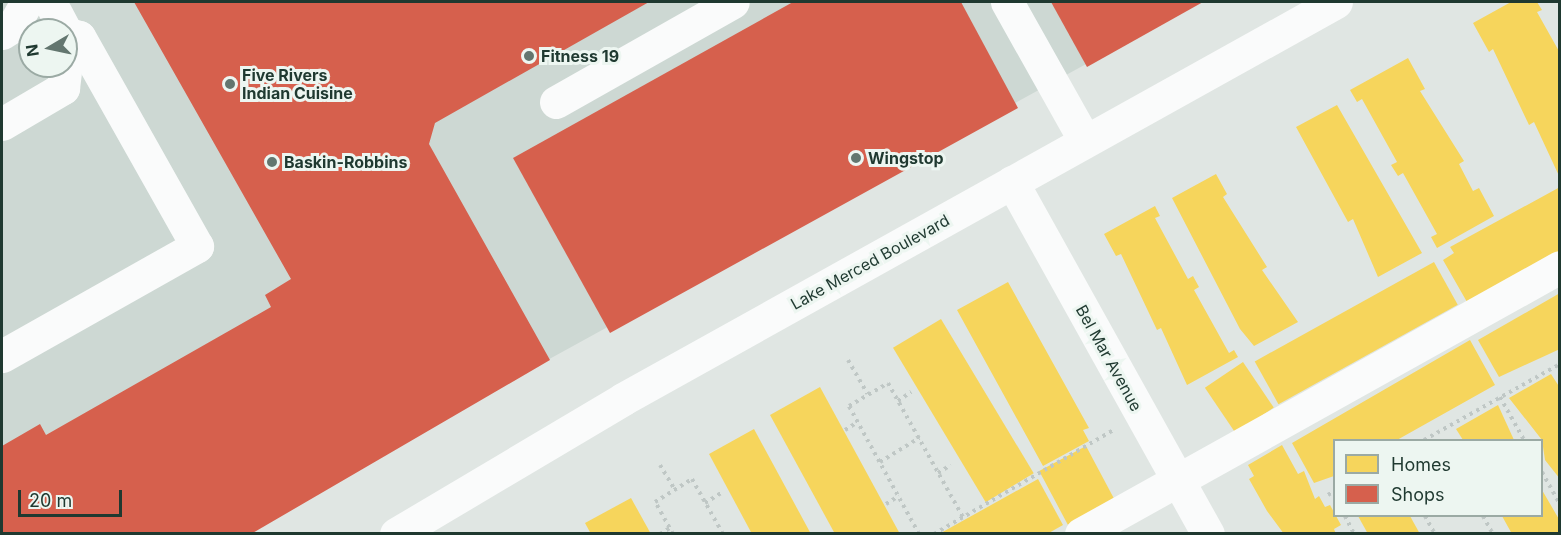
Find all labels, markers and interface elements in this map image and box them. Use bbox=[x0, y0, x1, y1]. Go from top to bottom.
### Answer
north arrow bbox=[18, 18, 78, 78]
text: N bbox=[21, 43, 43, 58]
place label: Fitness 19 bbox=[541, 46, 619, 66]
marker: Fitness 19 bbox=[522, 49, 536, 63]
place label: Five Rivers Indian Cuisine bbox=[242, 65, 353, 103]
marker: Five Rivers Indian Cuisine bbox=[223, 77, 237, 91]
place label: Wingstop bbox=[868, 148, 944, 168]
marker: Wingstop bbox=[849, 151, 863, 165]
place label: Baskin-Robbins bbox=[284, 152, 407, 172]
marker: Baskin-Robbins bbox=[265, 155, 279, 169]
street label: Lake Merced Boulevard bbox=[787, 210, 953, 314]
street label: Bel Mar Avenue bbox=[1072, 302, 1146, 414]
legend bbox=[1333, 439, 1543, 517]
text: Homes bbox=[1391, 454, 1451, 475]
scale bar bbox=[21, 478, 124, 516]
text: Shops bbox=[1391, 484, 1445, 505]
text: 20 m bbox=[29, 490, 72, 511]

